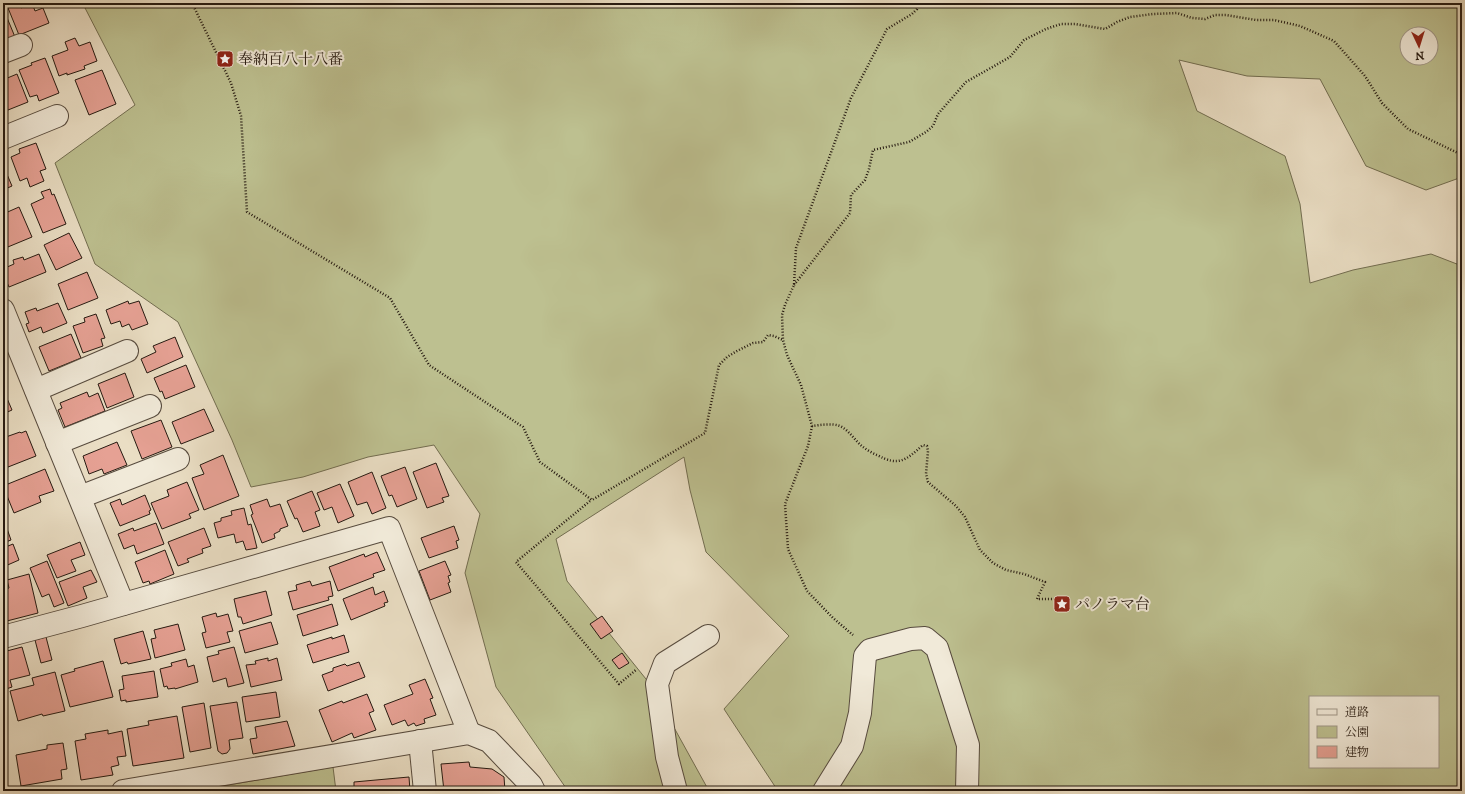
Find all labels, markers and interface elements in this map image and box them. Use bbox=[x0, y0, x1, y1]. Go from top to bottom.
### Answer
north arrow bbox=[1399, 26, 1439, 66]
text: N bbox=[1415, 48, 1425, 62]
place icon: 奉納百八十八番 bbox=[215, 49, 235, 69]
place label: 奉納百八十八番 bbox=[238, 50, 343, 69]
place icon: パノラマ台 bbox=[1052, 594, 1072, 614]
place label: パノラマ台 bbox=[1075, 595, 1150, 614]
legend bbox=[1309, 696, 1439, 768]
text: 道路 bbox=[1345, 705, 1369, 720]
text: 公園 bbox=[1345, 725, 1369, 740]
text: 建物 bbox=[1345, 745, 1369, 760]

